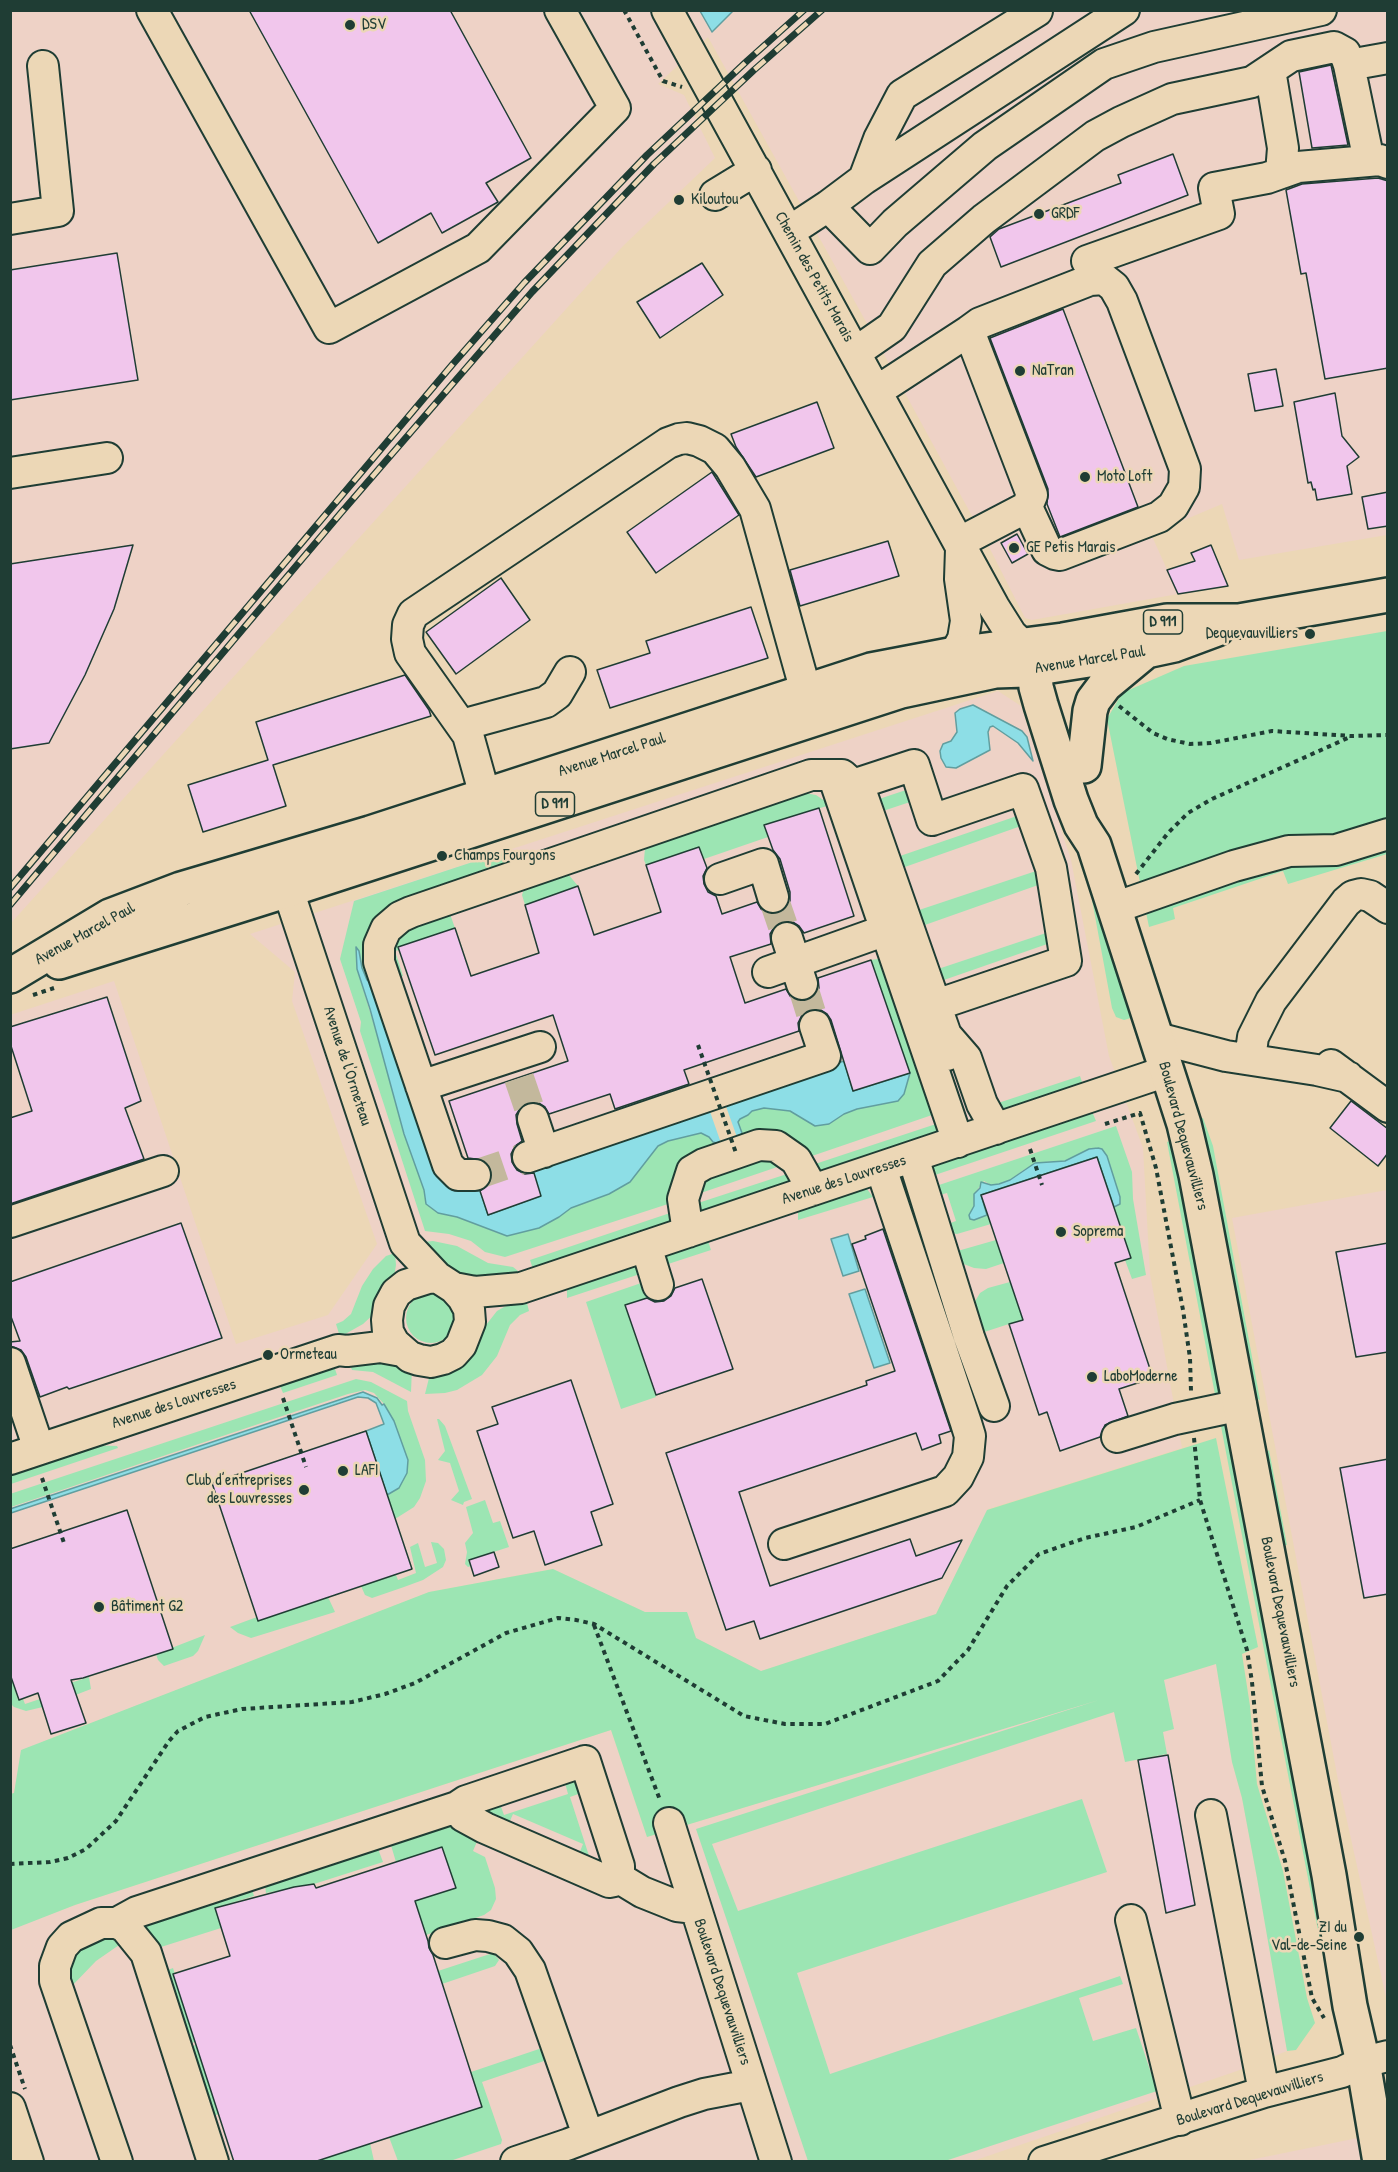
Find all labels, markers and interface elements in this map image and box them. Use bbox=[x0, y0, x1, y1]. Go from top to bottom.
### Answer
place label: DSV bbox=[362, 15, 386, 35]
marker: DSV bbox=[343, 18, 357, 32]
place label: Kiloutou bbox=[691, 190, 738, 210]
marker: Kiloutou bbox=[672, 193, 686, 207]
place label: GRDF bbox=[1051, 204, 1080, 224]
marker: GRDF bbox=[1032, 207, 1046, 221]
street label: Chemin des Petits Marais bbox=[770, 208, 858, 346]
place label: NaTran bbox=[1032, 361, 1074, 381]
marker: NaTran bbox=[1013, 364, 1027, 378]
place label: Moto Loft bbox=[1097, 467, 1152, 487]
marker: Moto Loft bbox=[1078, 470, 1092, 484]
place label: GE Petis Marais bbox=[1026, 538, 1115, 558]
marker: GE Petis Marais bbox=[1007, 541, 1021, 555]
road number: D 911 bbox=[1144, 610, 1182, 634]
place label: Dequevauvilliers bbox=[1206, 624, 1298, 644]
marker: Dequevauvilliers bbox=[1303, 627, 1317, 641]
street label: Avenue Marcel Paul bbox=[1034, 642, 1146, 678]
street label: Avenue Marcel Paul bbox=[556, 729, 668, 781]
road number: D 911 bbox=[536, 792, 574, 816]
place label: Champs Fourgons bbox=[454, 846, 555, 866]
marker: Champs Fourgons bbox=[435, 849, 449, 863]
street label: Avenue Marcel Paul bbox=[32, 899, 138, 969]
street label: Avenue de l'Ormeteau bbox=[319, 1004, 375, 1128]
street label: Boulevard Dequevauvilliers bbox=[1154, 1060, 1212, 1212]
street label: Avenue des Louvresses bbox=[780, 1151, 908, 1209]
place label: Soprema bbox=[1073, 1222, 1123, 1242]
marker: Soprema bbox=[1054, 1225, 1068, 1239]
place label: Ormeteau bbox=[280, 1345, 337, 1365]
marker: Ormeteau bbox=[261, 1348, 275, 1362]
place label: LaboModerne bbox=[1104, 1367, 1178, 1387]
marker: LaboModerne bbox=[1085, 1370, 1099, 1384]
street label: Avenue des Louvresses bbox=[110, 1375, 238, 1433]
place label: LAFI bbox=[355, 1461, 379, 1481]
marker: LAFI bbox=[336, 1464, 350, 1478]
place label: Club d’entreprises des Louvresses bbox=[186, 1471, 292, 1509]
marker: Club d’entreprises des Louvresses bbox=[297, 1483, 311, 1497]
street label: Boulevard Dequevauvilliers bbox=[1256, 1535, 1304, 1689]
place label: Bâtiment G2 bbox=[111, 1597, 183, 1617]
marker: Bâtiment G2 bbox=[92, 1600, 106, 1614]
street label: Boulevard Dequevauvilliers bbox=[689, 1916, 755, 2068]
place label: ZI du Val-de-Seine bbox=[1271, 1918, 1347, 1956]
marker: ZI du Val-de-Seine bbox=[1352, 1930, 1366, 1944]
street label: Boulevard Dequevauvilliers bbox=[1174, 2067, 1326, 2131]

